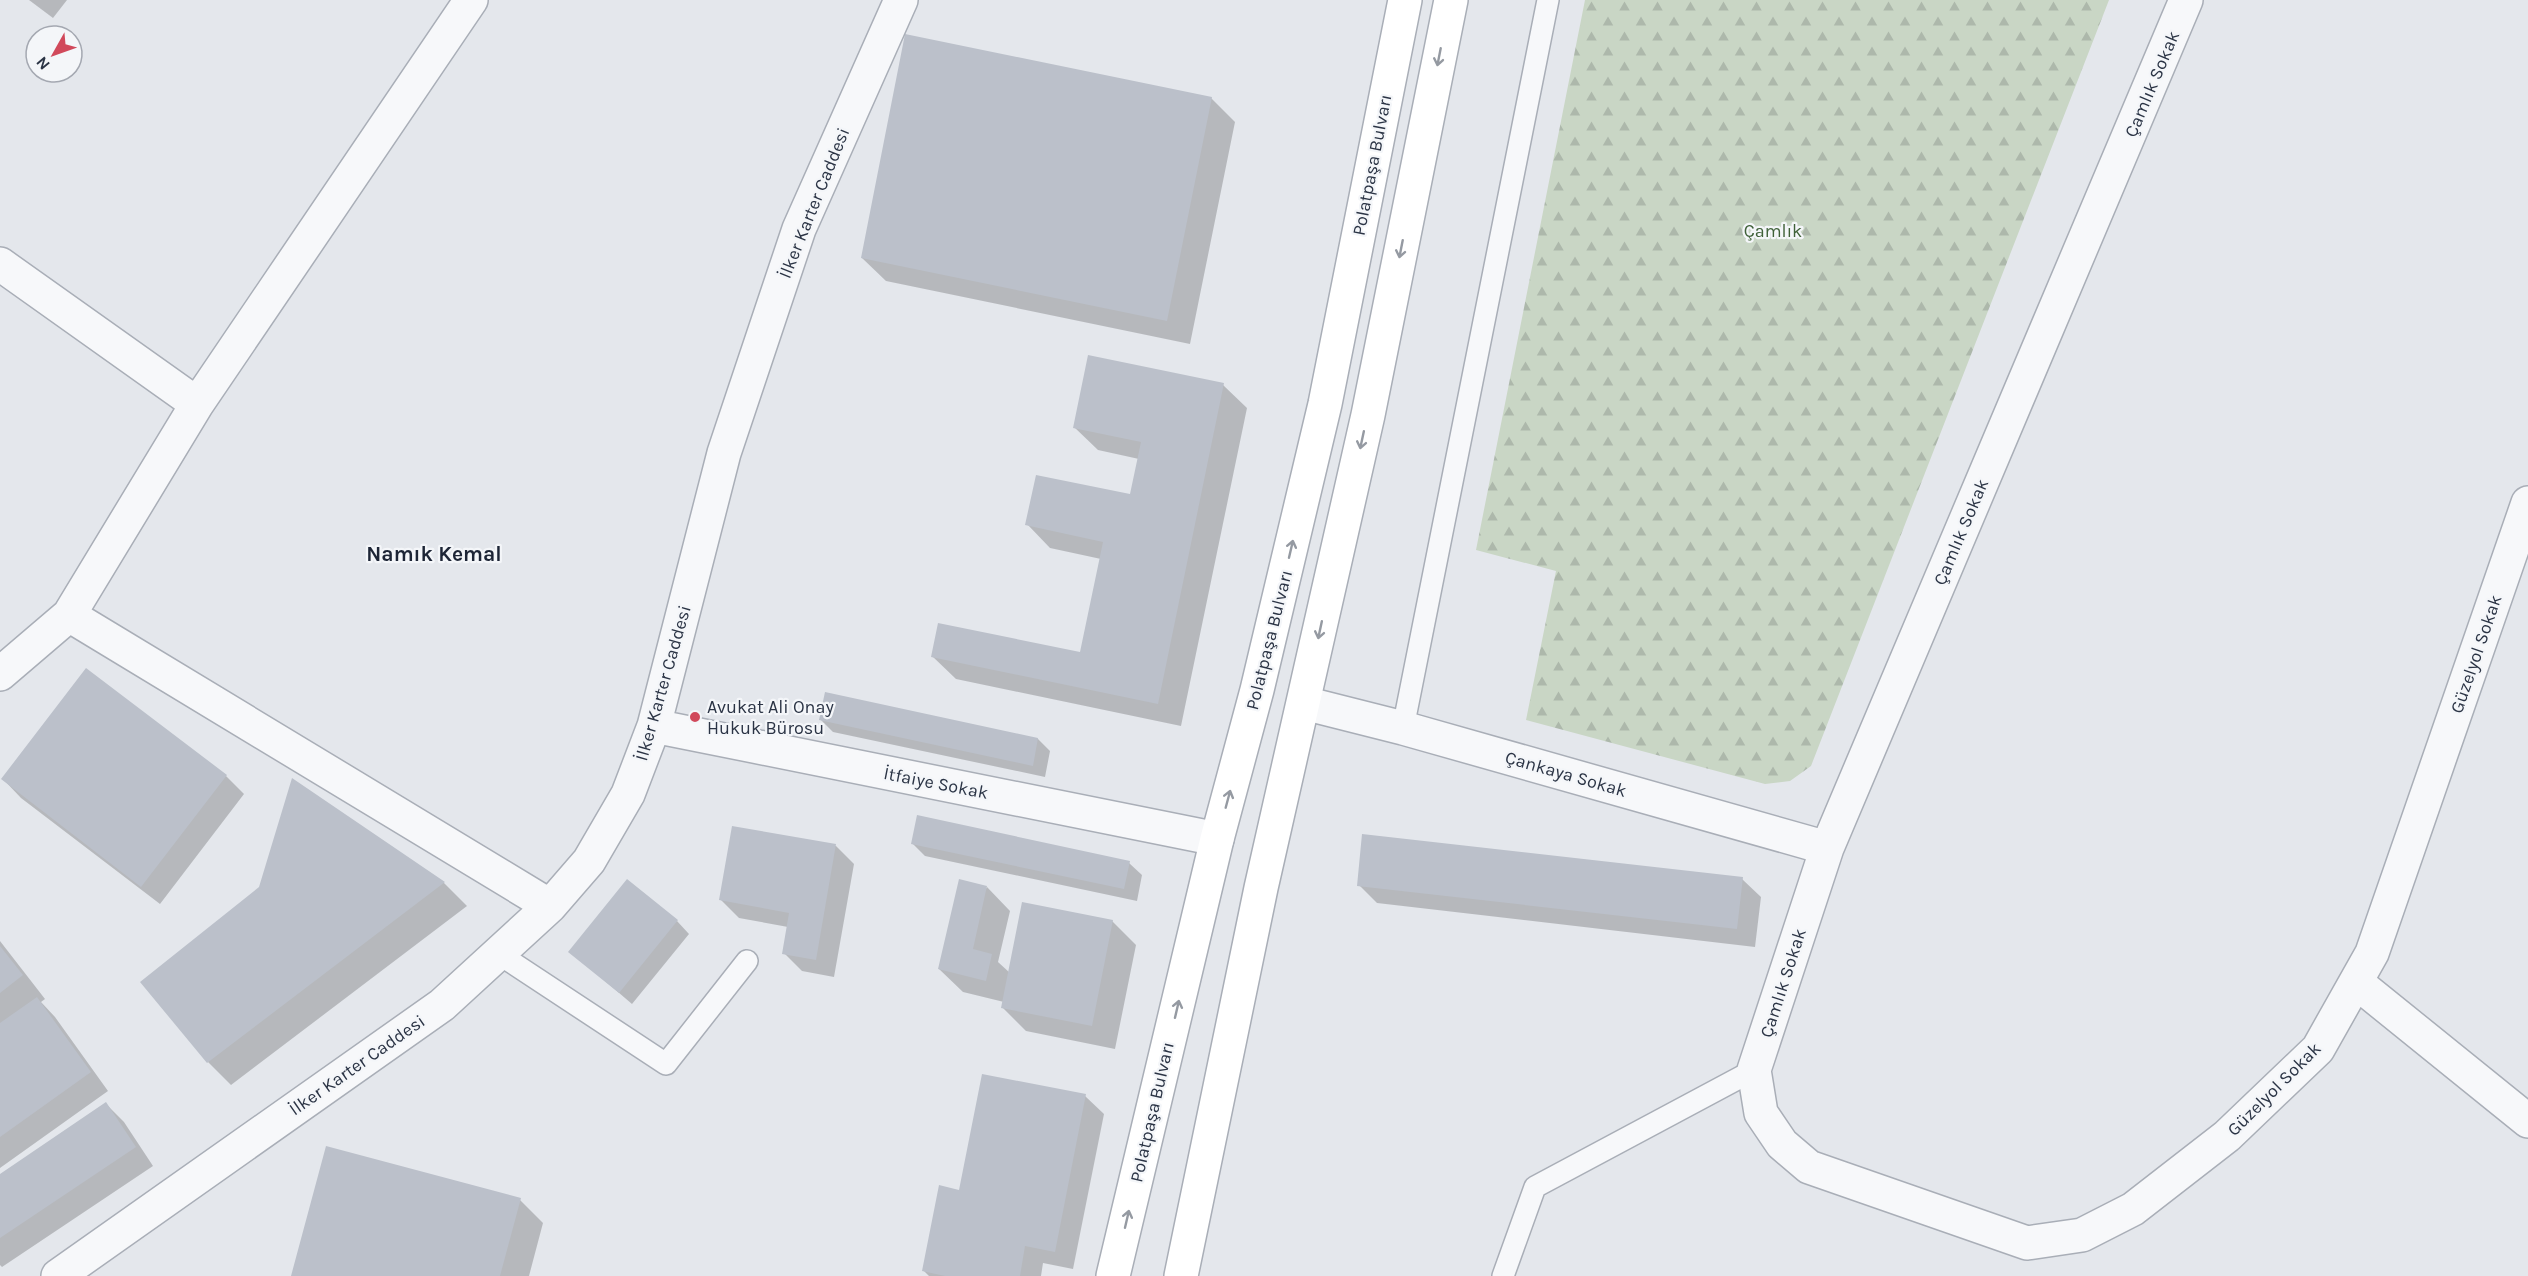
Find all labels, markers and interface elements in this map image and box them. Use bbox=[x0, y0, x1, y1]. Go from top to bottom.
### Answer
north arrow bbox=[24, 24, 84, 84]
street label: Çamlık Sokak bbox=[2120, 27, 2184, 141]
one-way arrow bbox=[1433, 47, 1444, 67]
text: N bbox=[32, 53, 54, 74]
street label: Polatpaşa Bulvarı bbox=[1348, 92, 1396, 238]
street label: İlker Karter Caddesi bbox=[774, 124, 854, 282]
park label: Çamlık bbox=[1744, 220, 1802, 242]
one-way arrow bbox=[1395, 238, 1406, 258]
one-way arrow bbox=[1356, 429, 1367, 449]
street label: Çamlık Sokak bbox=[1929, 475, 1993, 589]
one-way arrow bbox=[1285, 540, 1297, 559]
district label: Namık Kemal bbox=[366, 542, 502, 566]
street label: Polatpaşa Bulvarı bbox=[1241, 568, 1297, 712]
street label: Güzelyol Sokak bbox=[2445, 592, 2507, 716]
street label: İlker Karter Caddesi bbox=[630, 603, 696, 763]
one-way arrow bbox=[1314, 620, 1325, 639]
place label: Avukat Ali Onay Hukuk Bürosu bbox=[707, 696, 834, 739]
marker: Avukat Ali Onay Hukuk Bürosu bbox=[688, 710, 702, 724]
street label: Çankaya Sokak bbox=[1503, 746, 1629, 802]
street label: İtfaiye Sokak bbox=[882, 762, 990, 804]
one-way arrow bbox=[1223, 790, 1234, 809]
street label: Çamlık Sokak bbox=[1755, 926, 1811, 1040]
one-way arrow bbox=[1171, 1000, 1183, 1019]
street label: İlker Karter Caddesi bbox=[285, 1010, 429, 1120]
street label: Güzelyol Sokak bbox=[2222, 1037, 2326, 1141]
street label: Polatpaşa Bulvarı bbox=[1125, 1040, 1179, 1184]
one-way arrow bbox=[1121, 1210, 1133, 1229]

